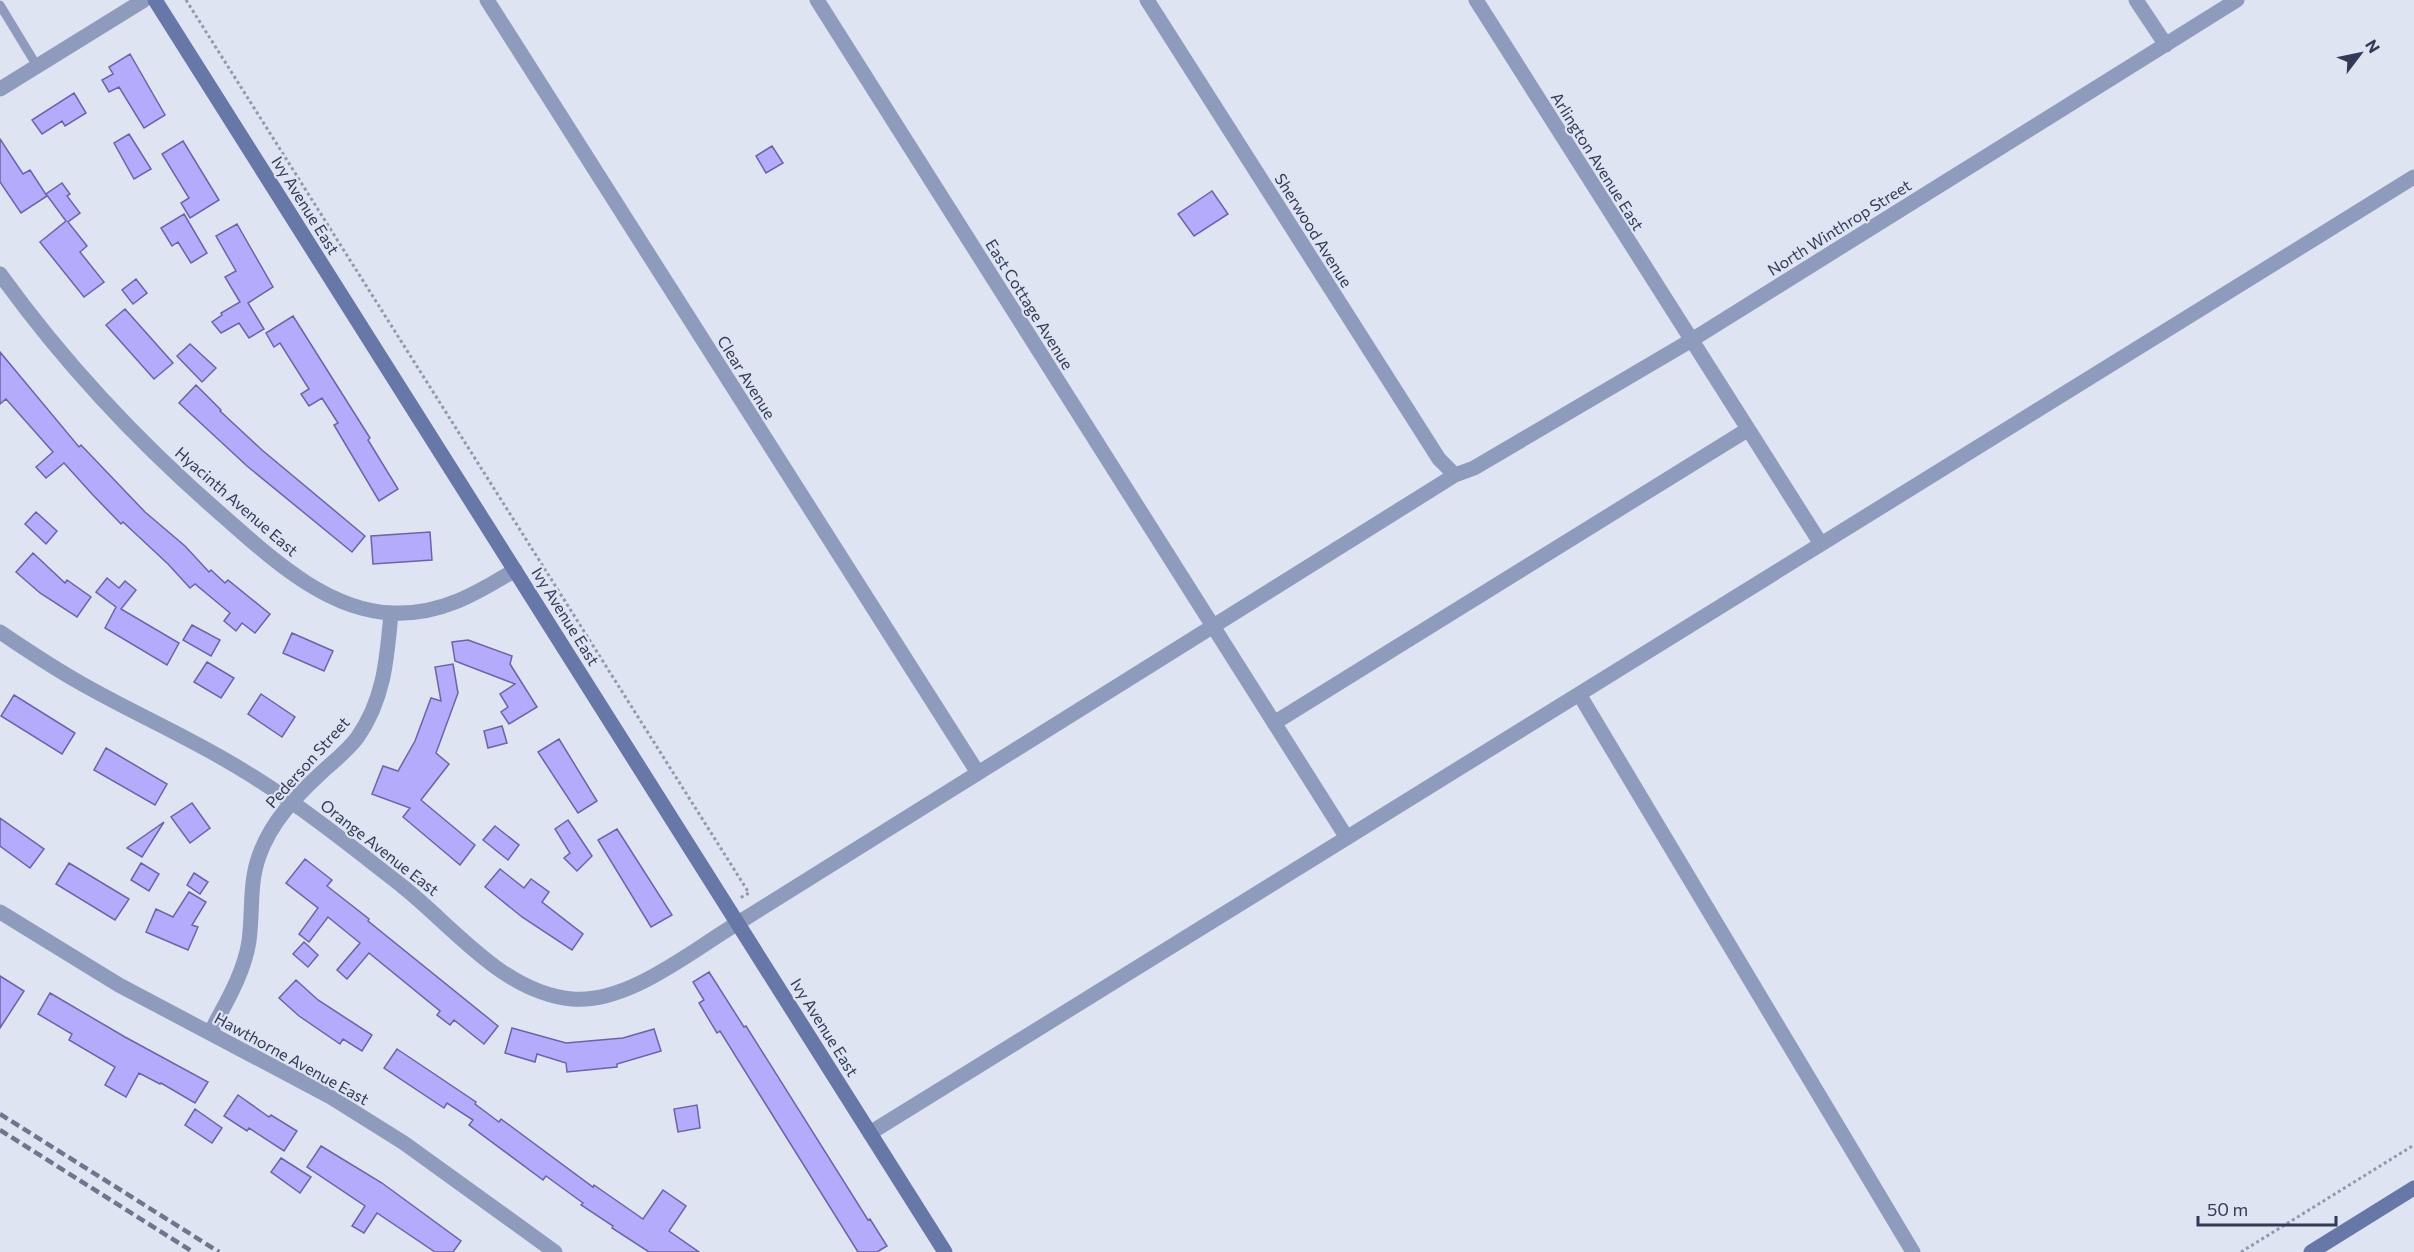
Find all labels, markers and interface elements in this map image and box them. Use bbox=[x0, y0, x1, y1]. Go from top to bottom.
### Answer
north arrow bbox=[2330, 24, 2390, 84]
text: N bbox=[2362, 36, 2384, 56]
street label: Arlington Avenue East bbox=[1548, 88, 1649, 234]
street label: Ivy Avenue East bbox=[268, 152, 344, 258]
street label: Sherwood Avenue bbox=[1271, 170, 1357, 290]
street label: North Winthrop Street bbox=[1764, 175, 1915, 279]
street label: East Cottage Avenue bbox=[982, 235, 1078, 373]
street label: Clear Avenue bbox=[714, 332, 780, 422]
street label: Hyacinth Avenue East bbox=[172, 442, 303, 560]
street label: Ivy Avenue East bbox=[528, 563, 604, 669]
street label: Pederson Street bbox=[261, 712, 353, 812]
street label: Orange Avenue East bbox=[317, 795, 443, 899]
street label: Ivy Avenue East bbox=[787, 974, 863, 1080]
street label: Hawthorne Avenue East bbox=[212, 1008, 373, 1109]
scale bar bbox=[2198, 1189, 2336, 1227]
text: 50 m bbox=[2207, 1198, 2248, 1220]

